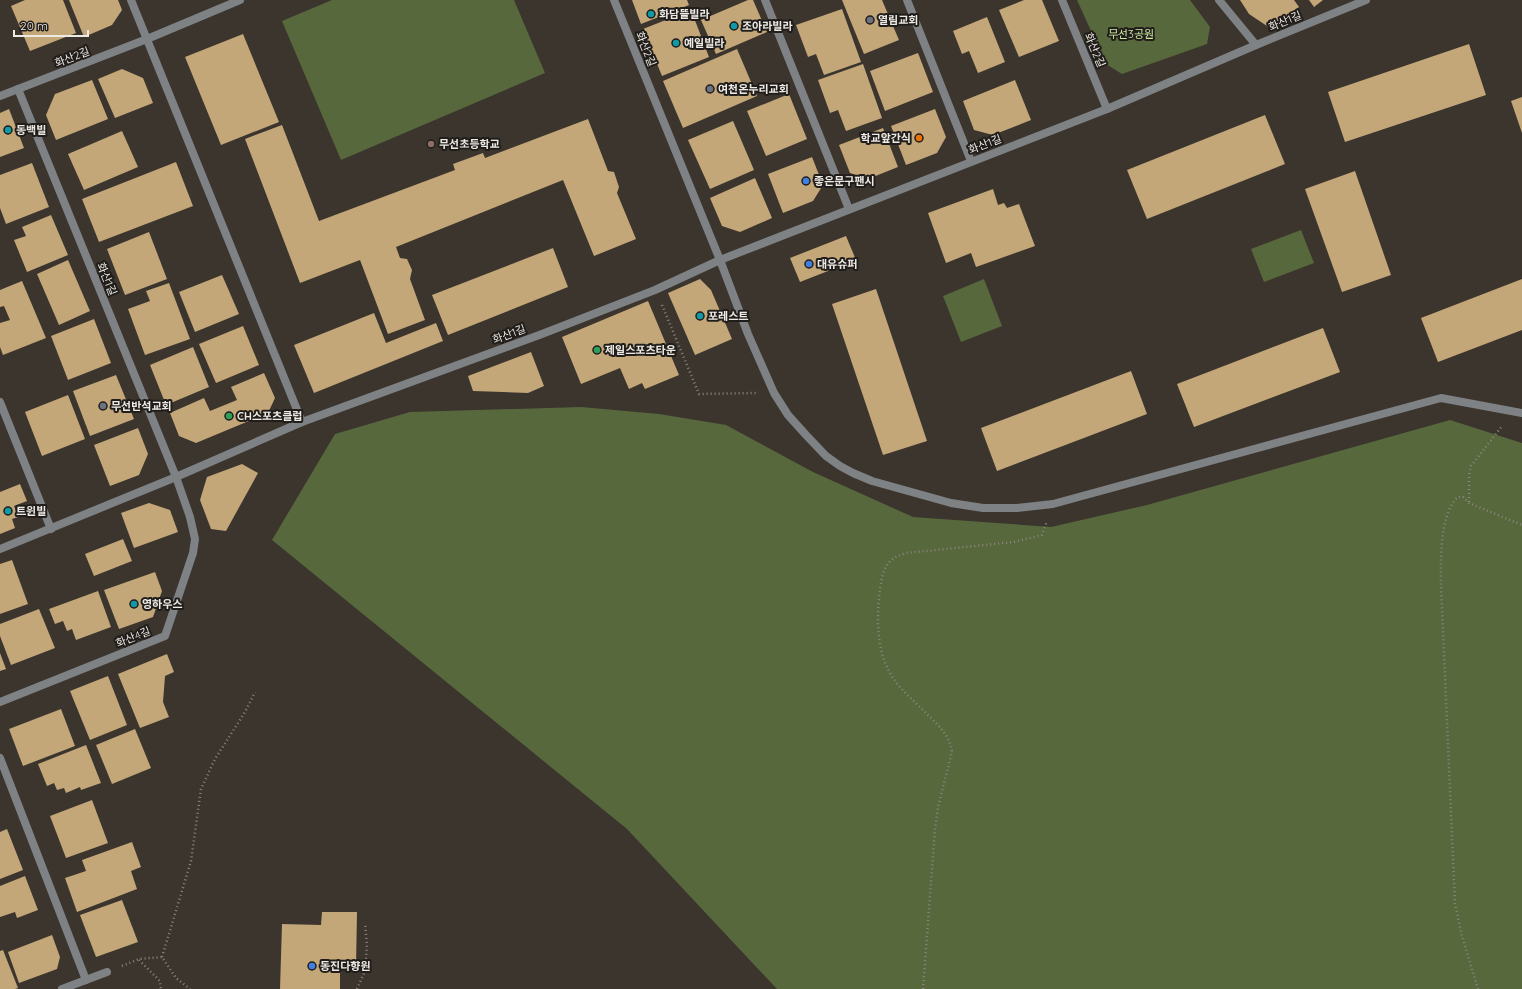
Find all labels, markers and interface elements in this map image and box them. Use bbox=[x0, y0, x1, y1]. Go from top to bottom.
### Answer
place label: 화담뜰빌라 bbox=[659, 7, 710, 21]
street label: 화산1길 bbox=[1266, 8, 1304, 34]
marker: 화담뜰빌라 bbox=[646, 9, 656, 19]
scale bar bbox=[14, 12, 88, 38]
place label: 열림교회 bbox=[878, 13, 918, 27]
marker: 열림교회 bbox=[865, 15, 875, 25]
text: 20 m bbox=[20, 18, 48, 33]
place label: 조아라빌라 bbox=[742, 19, 793, 33]
marker: 조아라빌라 bbox=[729, 21, 739, 31]
park label: 무선3공원 bbox=[1108, 27, 1154, 41]
street label: 화산2길 bbox=[633, 29, 659, 69]
street label: 화산2길 bbox=[1081, 30, 1109, 70]
place label: 예일빌라 bbox=[684, 36, 724, 50]
marker: 예일빌라 bbox=[671, 38, 681, 48]
street label: 화산2길 bbox=[52, 44, 92, 70]
place label: 여천온누리교회 bbox=[718, 82, 789, 96]
marker: 여천온누리교회 bbox=[705, 84, 715, 94]
place label: 동백빌 bbox=[16, 123, 46, 137]
marker: 동백빌 bbox=[3, 125, 13, 135]
place label: 학교앞간식 bbox=[860, 131, 911, 145]
street label: 화산1길 bbox=[966, 131, 1004, 157]
marker: 학교앞간식 bbox=[914, 133, 924, 143]
place label: 무선초등학교 bbox=[439, 137, 500, 151]
marker: 무선초등학교 bbox=[426, 139, 436, 149]
place label: 좋은문구팬시 bbox=[814, 174, 875, 188]
marker: 좋은문구팬시 bbox=[801, 176, 811, 186]
place label: 대유슈퍼 bbox=[817, 257, 857, 271]
marker: 대유슈퍼 bbox=[804, 259, 814, 269]
street label: 화산1길 bbox=[94, 260, 120, 298]
place label: 포레스트 bbox=[708, 309, 748, 323]
marker: 포레스트 bbox=[695, 311, 705, 321]
street label: 화산1길 bbox=[490, 322, 528, 346]
place label: 제일스포츠타운 bbox=[605, 343, 676, 357]
marker: 제일스포츠타운 bbox=[592, 345, 602, 355]
place label: 무선반석교회 bbox=[111, 399, 172, 413]
marker: 무선반석교회 bbox=[98, 401, 108, 411]
place label: CH스포츠클럽 bbox=[237, 409, 302, 423]
marker: CH스포츠클럽 bbox=[224, 411, 234, 421]
place label: 트윈빌 bbox=[16, 504, 46, 518]
marker: 트윈빌 bbox=[3, 506, 13, 516]
place label: 영하우스 bbox=[142, 597, 182, 611]
marker: 영하우스 bbox=[129, 599, 139, 609]
street label: 화산4길 bbox=[114, 624, 152, 650]
place label: 동진다향원 bbox=[320, 959, 371, 973]
marker: 동진다향원 bbox=[307, 961, 317, 971]

